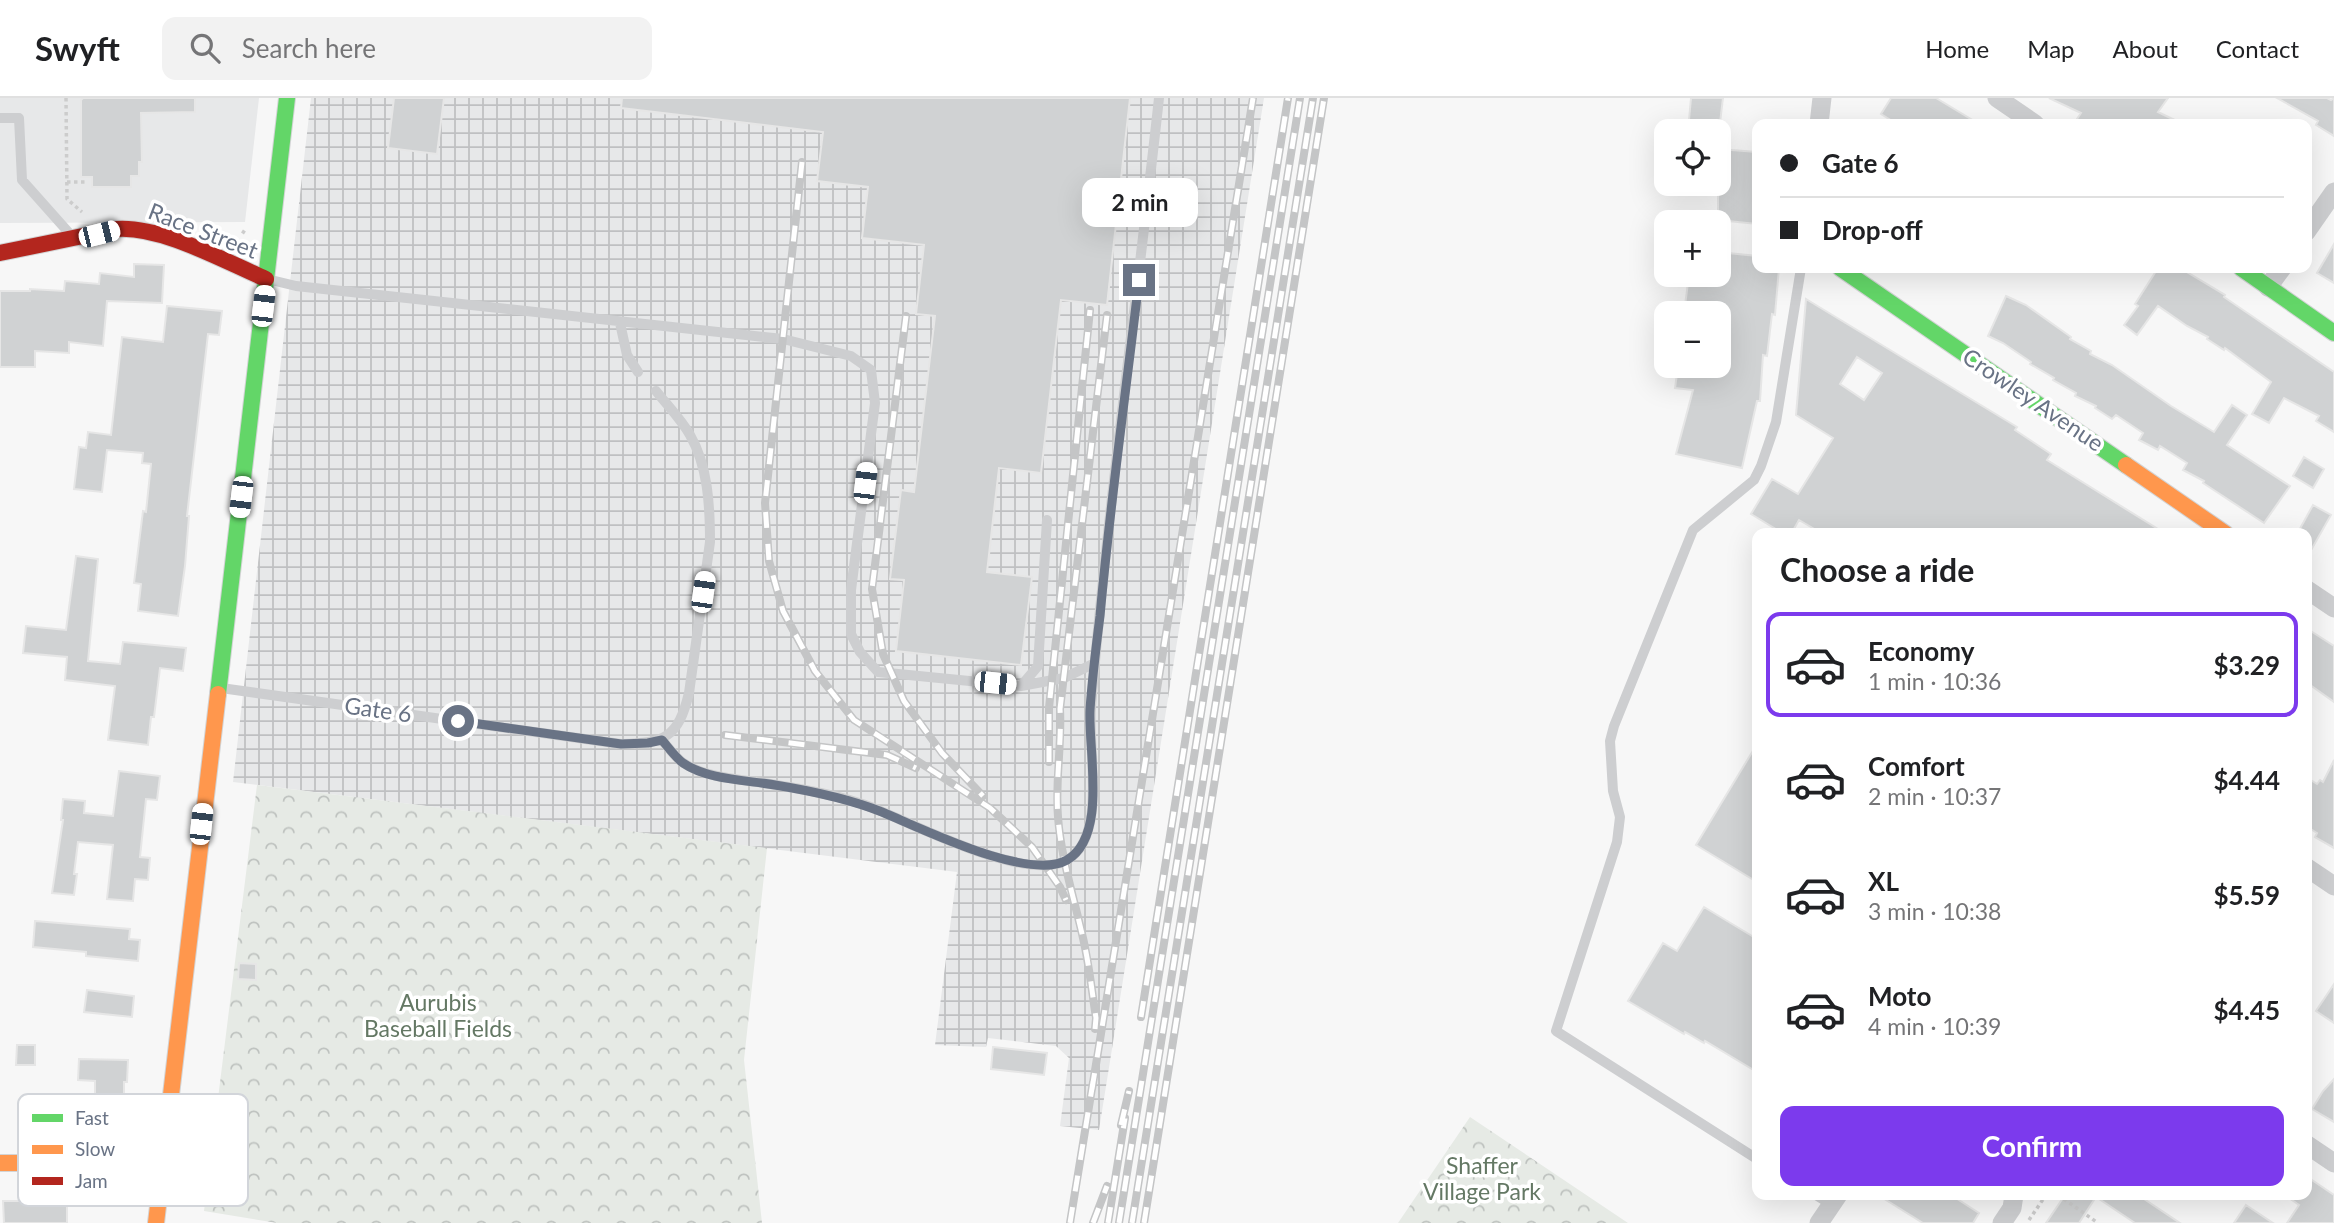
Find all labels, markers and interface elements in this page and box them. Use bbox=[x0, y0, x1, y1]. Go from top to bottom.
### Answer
search box bbox=[162, 17, 652, 80]
text: Swyft bbox=[35, 28, 120, 68]
icon: search bbox=[186, 29, 224, 67]
text: Search here bbox=[242, 32, 376, 64]
text: Home bbox=[1925, 34, 1989, 63]
text: Map bbox=[2027, 34, 2075, 63]
text: About bbox=[2113, 34, 2178, 63]
text: Contact bbox=[2216, 34, 2299, 63]
map controls bbox=[1654, 119, 1731, 378]
button: locate bbox=[1654, 119, 1731, 196]
text: Gate 6 bbox=[1822, 147, 1899, 179]
callout: 2 min bbox=[1081, 178, 1197, 228]
text: 2 min bbox=[1111, 188, 1169, 216]
street label: Race Street bbox=[145, 196, 263, 264]
button: + bbox=[1654, 210, 1731, 287]
text: Drop-off bbox=[1822, 214, 1923, 246]
car bbox=[77, 219, 122, 249]
route end bbox=[1123, 264, 1155, 296]
car bbox=[251, 284, 276, 328]
button: − bbox=[1654, 301, 1731, 378]
street label: Crowley Avenue bbox=[1958, 342, 2109, 457]
car bbox=[853, 461, 878, 505]
car bbox=[229, 475, 254, 519]
text: Choose a ride bbox=[1780, 550, 1974, 589]
car bbox=[690, 570, 717, 614]
icon: car bbox=[1784, 633, 1847, 696]
text: Economy bbox=[1868, 635, 1974, 667]
text: $3.29 bbox=[2214, 649, 2280, 681]
text: 1 min · 10:36 bbox=[1868, 667, 2001, 695]
car bbox=[974, 670, 1017, 696]
street label: Gate 6 bbox=[343, 690, 414, 728]
route start bbox=[442, 705, 474, 737]
icon: car bbox=[1784, 748, 1847, 811]
text: Comfort bbox=[1868, 750, 1965, 782]
text: $4.44 bbox=[2214, 764, 2280, 796]
text: 2 min · 10:37 bbox=[1868, 782, 2001, 810]
car bbox=[189, 802, 214, 846]
icon: car bbox=[1784, 863, 1847, 926]
text: XL bbox=[1868, 865, 1899, 897]
text: $5.59 bbox=[2214, 879, 2280, 911]
text: 3 min · 10:38 bbox=[1868, 897, 2001, 925]
icon: car bbox=[1784, 978, 1847, 1041]
text: Moto bbox=[1868, 980, 1931, 1012]
park label: Aurubis Baseball Fields bbox=[364, 988, 512, 1042]
text: $4.45 bbox=[2214, 994, 2280, 1026]
text: 4 min · 10:39 bbox=[1868, 1012, 2001, 1040]
legend bbox=[18, 1094, 248, 1206]
text: Fast bbox=[75, 1106, 109, 1129]
button: Confirm bbox=[1780, 1106, 2284, 1186]
text: Slow bbox=[75, 1137, 115, 1160]
park label: Shaffer Village Park bbox=[1423, 1151, 1541, 1205]
text: Jam bbox=[75, 1169, 108, 1192]

